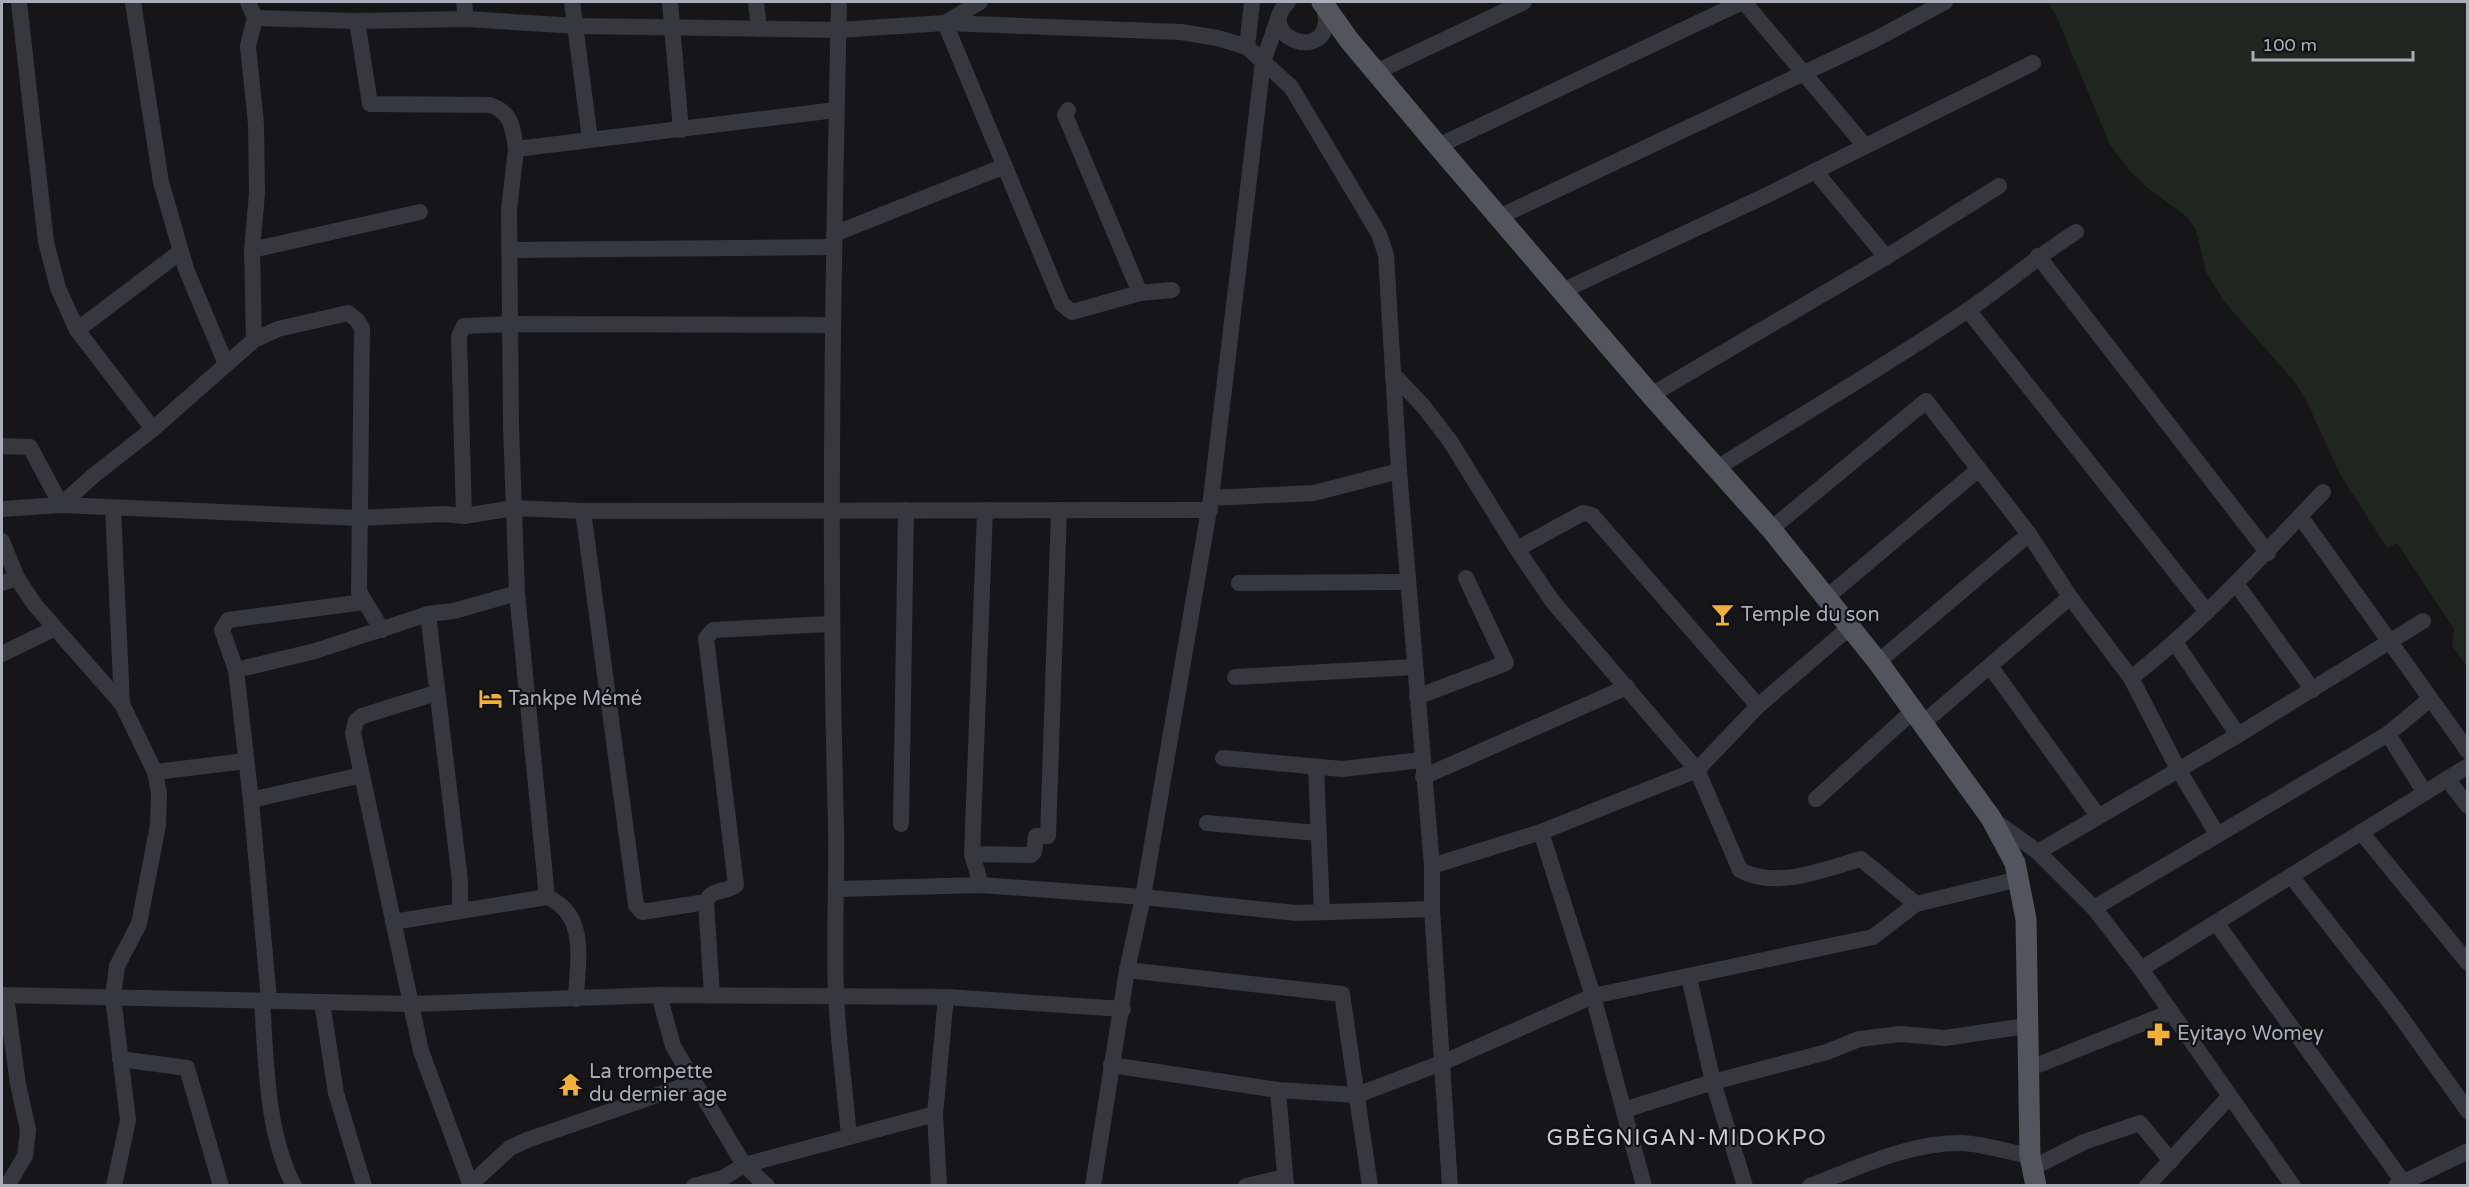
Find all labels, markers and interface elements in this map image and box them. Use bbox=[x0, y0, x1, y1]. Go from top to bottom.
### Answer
scale bar bbox=[2253, 24, 2414, 62]
text: 100 m bbox=[2262, 34, 2317, 56]
bar icon: Temple du son bbox=[1710, 602, 1736, 628]
place label: Temple du son bbox=[1741, 603, 1880, 627]
hotel icon: Tankpe Mémé bbox=[477, 686, 503, 712]
place label: Tankpe Mémé bbox=[508, 687, 642, 711]
pharmacy icon: Eyitayo Womey bbox=[2146, 1021, 2172, 1047]
place label: Eyitayo Womey bbox=[2177, 1022, 2324, 1046]
place label: La trompette du dernier age bbox=[589, 1060, 727, 1107]
temple icon: La trompette du dernier age bbox=[558, 1071, 584, 1097]
district label: GBÈGNIGAN-MIDOKPO bbox=[1547, 1124, 1827, 1151]

